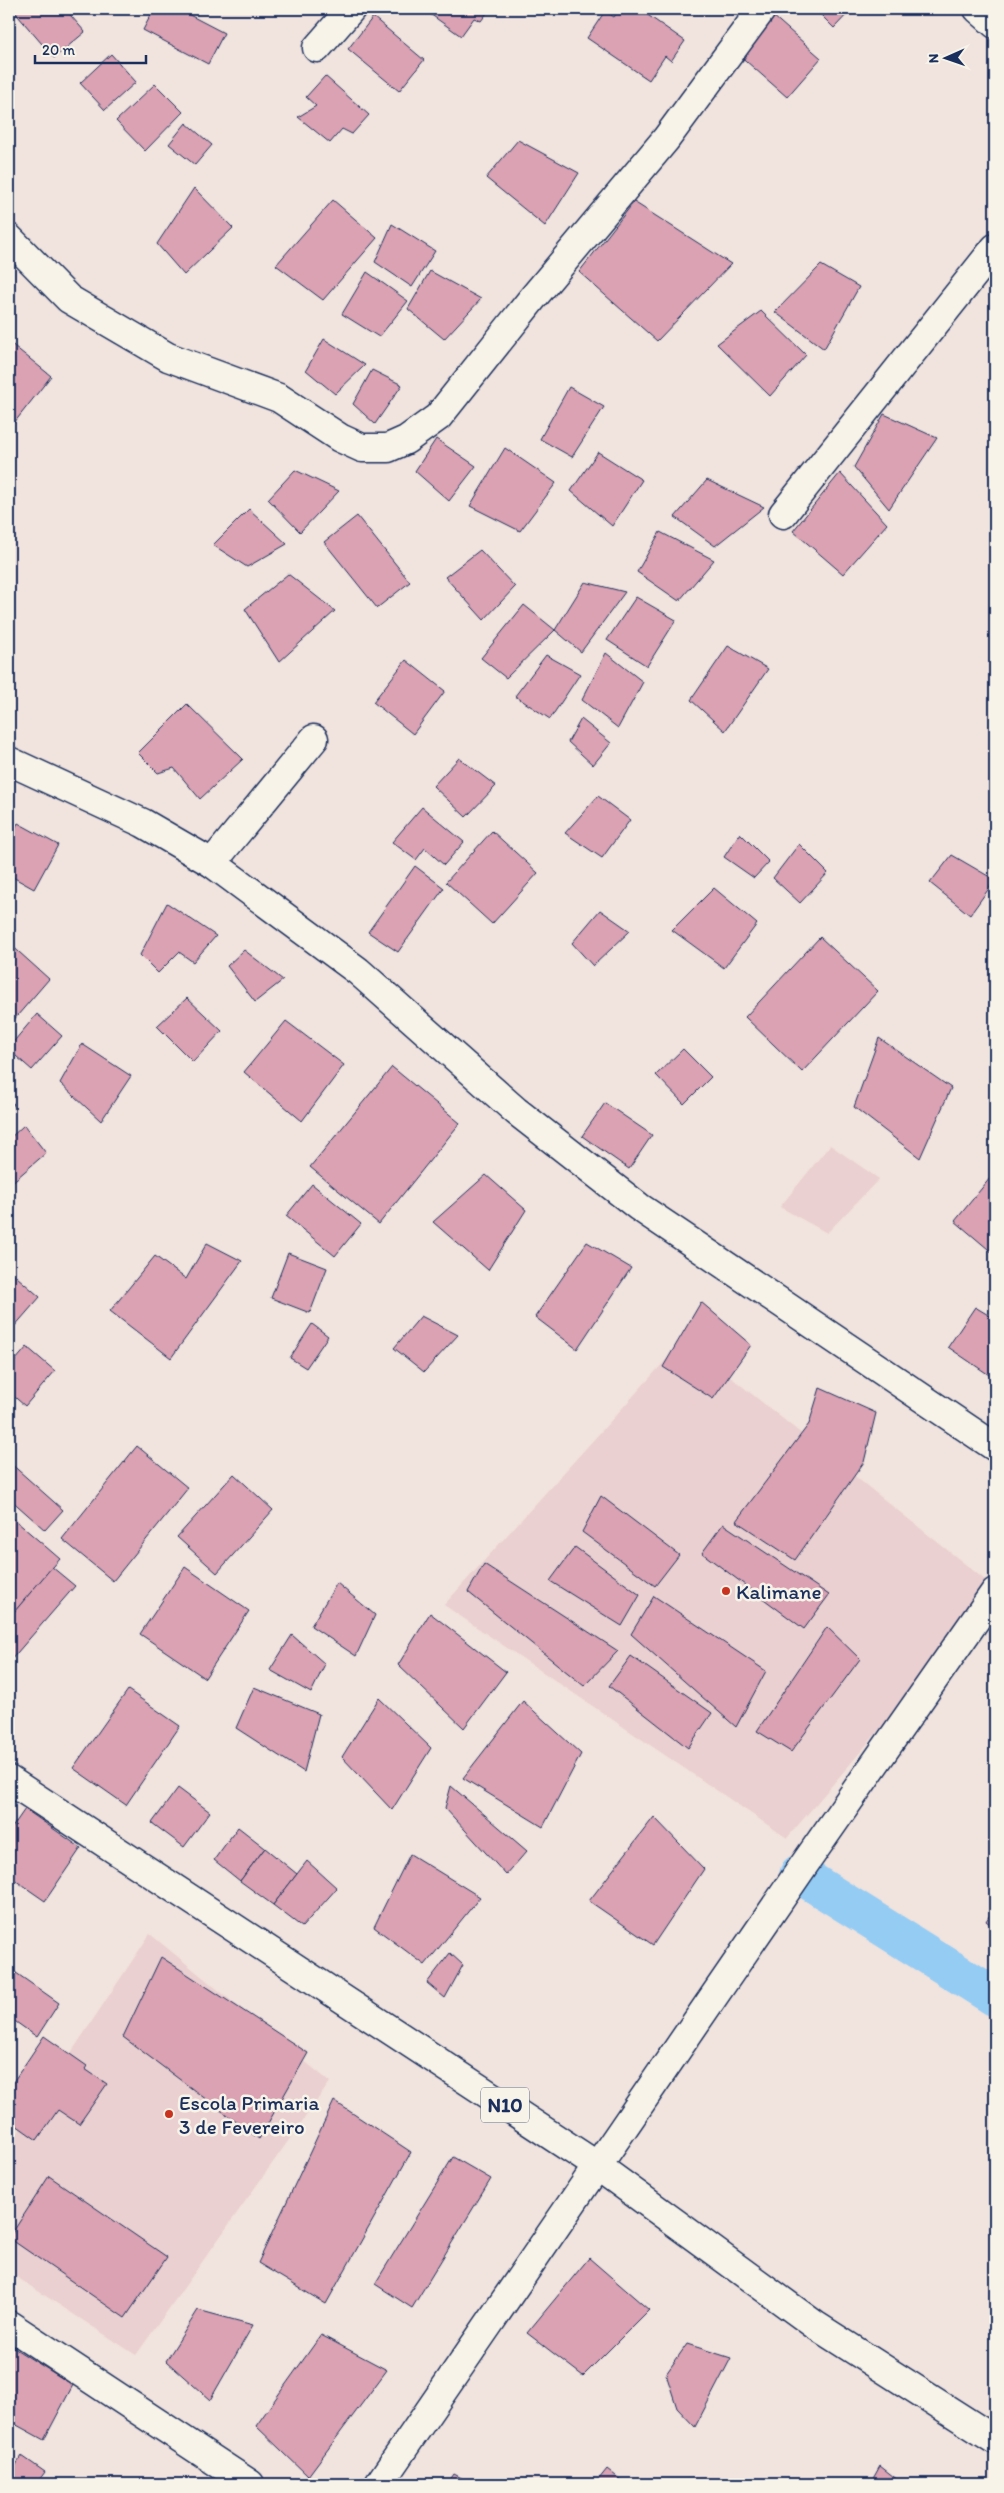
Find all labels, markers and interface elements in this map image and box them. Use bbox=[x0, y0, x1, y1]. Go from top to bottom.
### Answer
scale bar bbox=[35, 32, 146, 64]
north arrow bbox=[922, 32, 972, 82]
text: 20 m bbox=[42, 41, 76, 59]
text: N bbox=[925, 53, 942, 63]
place label: Kalimane bbox=[736, 1579, 821, 1604]
marker: Kalimane bbox=[720, 1585, 732, 1597]
road number: N10 bbox=[481, 2088, 529, 2122]
place label: Escola Primaria 3 de Fevereiro bbox=[179, 2090, 319, 2139]
marker: Escola Primaria 3 de Fevereiro bbox=[163, 2108, 175, 2120]

